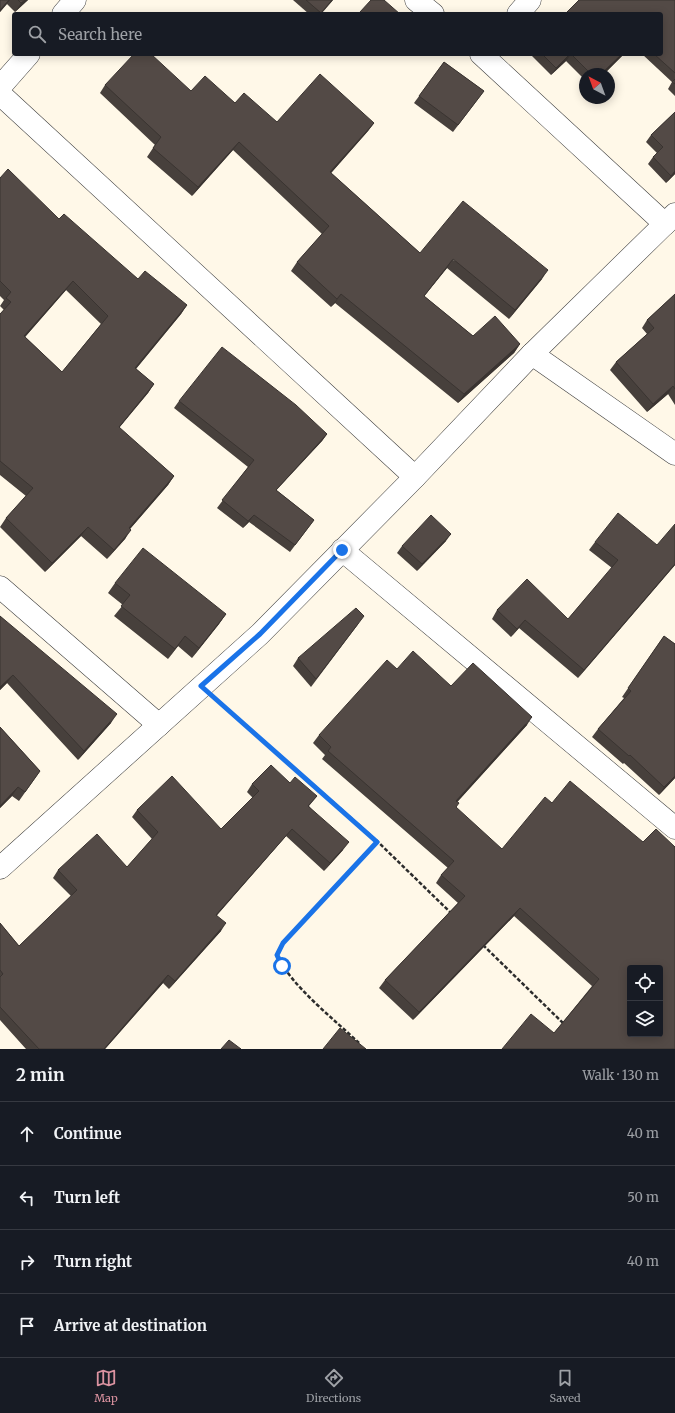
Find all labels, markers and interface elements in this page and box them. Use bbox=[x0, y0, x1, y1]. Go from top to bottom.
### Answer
search box bbox=[12, 12, 663, 56]
icon: search bbox=[26, 23, 48, 45]
text: Search here bbox=[58, 25, 142, 44]
north arrow bbox=[579, 68, 615, 104]
route end bbox=[333, 541, 351, 559]
route start bbox=[273, 957, 291, 975]
map controls bbox=[627, 965, 663, 1037]
button: locate bbox=[627, 965, 663, 1001]
button: layers bbox=[627, 1001, 663, 1037]
text: 2 min bbox=[16, 1064, 64, 1086]
text: Walk · 130 m bbox=[582, 1067, 659, 1084]
icon: ahead bbox=[16, 1123, 38, 1145]
text: Continue bbox=[54, 1124, 122, 1143]
text: 40 m bbox=[627, 1125, 659, 1142]
icon: left bbox=[16, 1187, 38, 1209]
text: Turn left bbox=[54, 1188, 120, 1207]
text: 50 m bbox=[627, 1189, 659, 1206]
icon: right bbox=[16, 1251, 38, 1273]
text: Turn right bbox=[54, 1252, 132, 1271]
text: 40 m bbox=[627, 1253, 659, 1270]
icon: arrive bbox=[16, 1315, 38, 1337]
text: Arrive at destination bbox=[54, 1316, 207, 1335]
tab: Map bbox=[94, 1367, 118, 1405]
tab: Directions bbox=[306, 1367, 361, 1405]
tab: Saved bbox=[550, 1367, 581, 1405]

